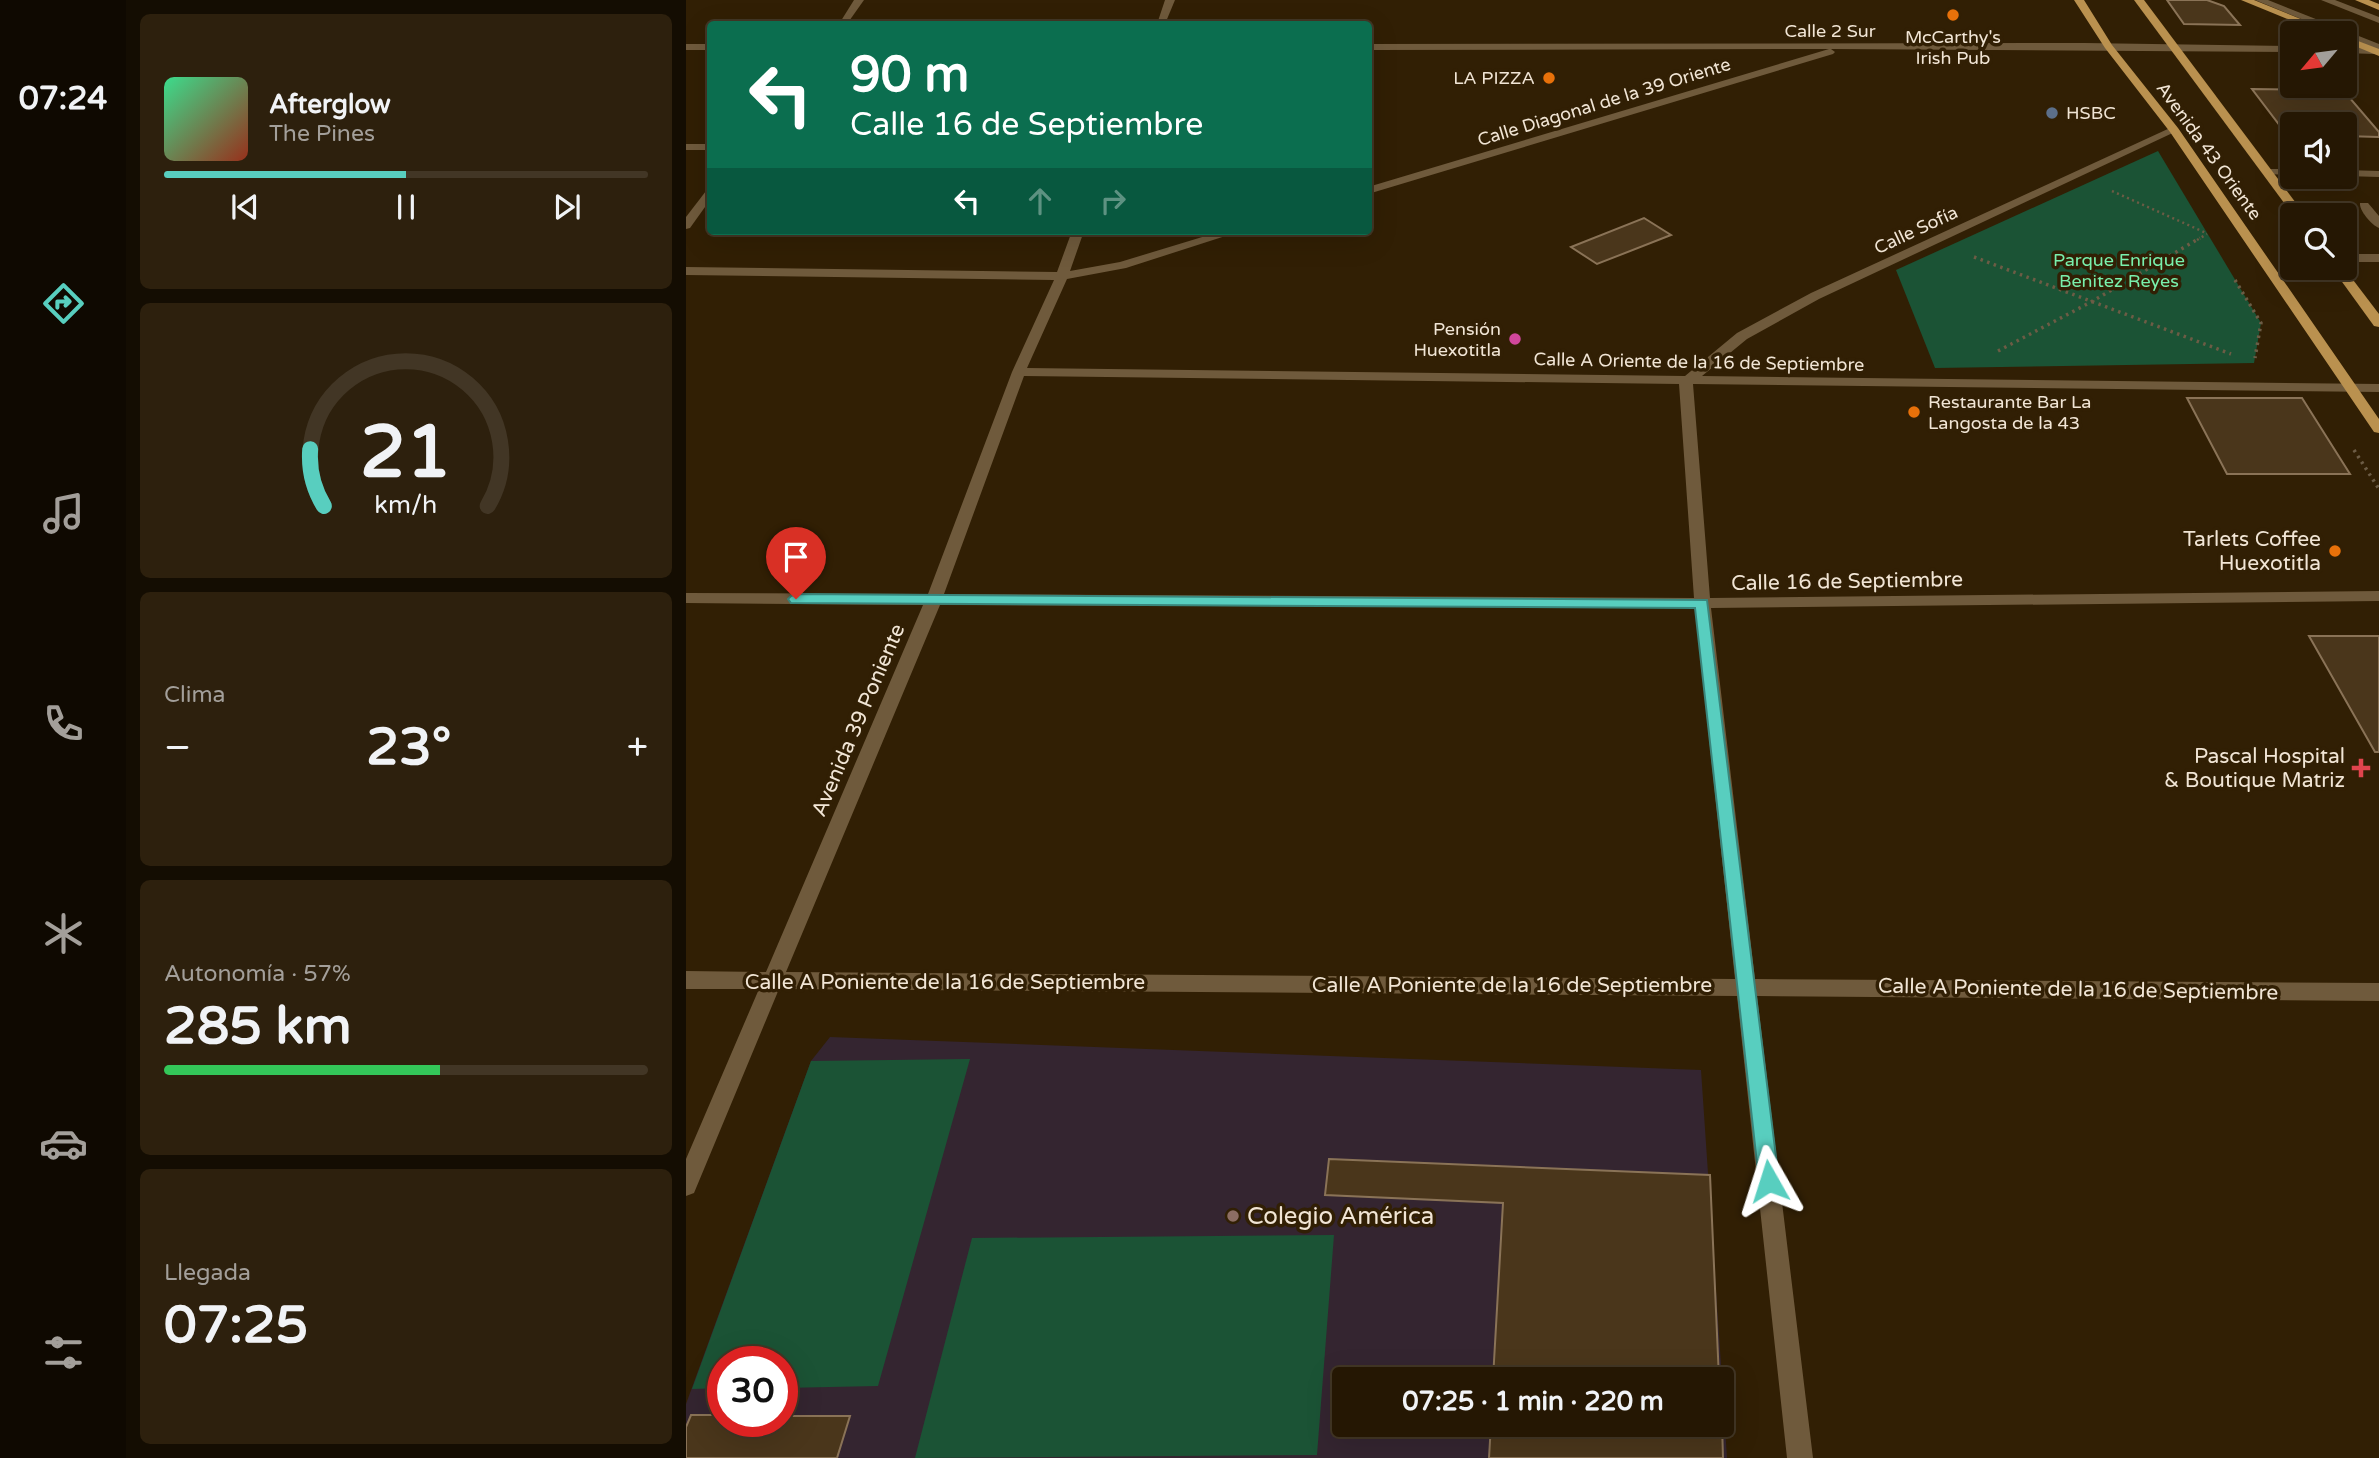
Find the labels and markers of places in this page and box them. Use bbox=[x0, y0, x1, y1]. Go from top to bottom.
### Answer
marker: McCarthy's Irish Pub bbox=[1945, 7, 1961, 23]
place label: McCarthy's Irish Pub bbox=[1905, 26, 2001, 69]
place label: LA PIZZA bbox=[1453, 67, 1535, 89]
marker: LA PIZZA bbox=[1541, 70, 1557, 86]
place label: HSBC bbox=[2066, 102, 2116, 124]
marker: HSBC bbox=[2044, 105, 2060, 121]
place label: Pensión Huexotitla bbox=[1413, 318, 1501, 361]
marker: Pensión Huexotitla bbox=[1507, 331, 1523, 347]
place label: Restaurante Bar La Langosta de la 43 bbox=[1928, 391, 2091, 434]
marker: Restaurante Bar La Langosta de la 43 bbox=[1906, 404, 1922, 420]
pin bbox=[766, 527, 826, 599]
place label: Tarlets Coffee Huexotitla bbox=[2183, 527, 2321, 576]
marker: Tarlets Coffee Huexotitla bbox=[2327, 543, 2343, 559]
place label: Pascal Hospital & Boutique Matriz bbox=[2164, 744, 2345, 793]
marker: Pascal Hospital & Boutique Matriz bbox=[2351, 758, 2371, 778]
place label: Colegio América bbox=[1247, 1202, 1434, 1231]
marker: Colegio América bbox=[1225, 1208, 1241, 1224]

